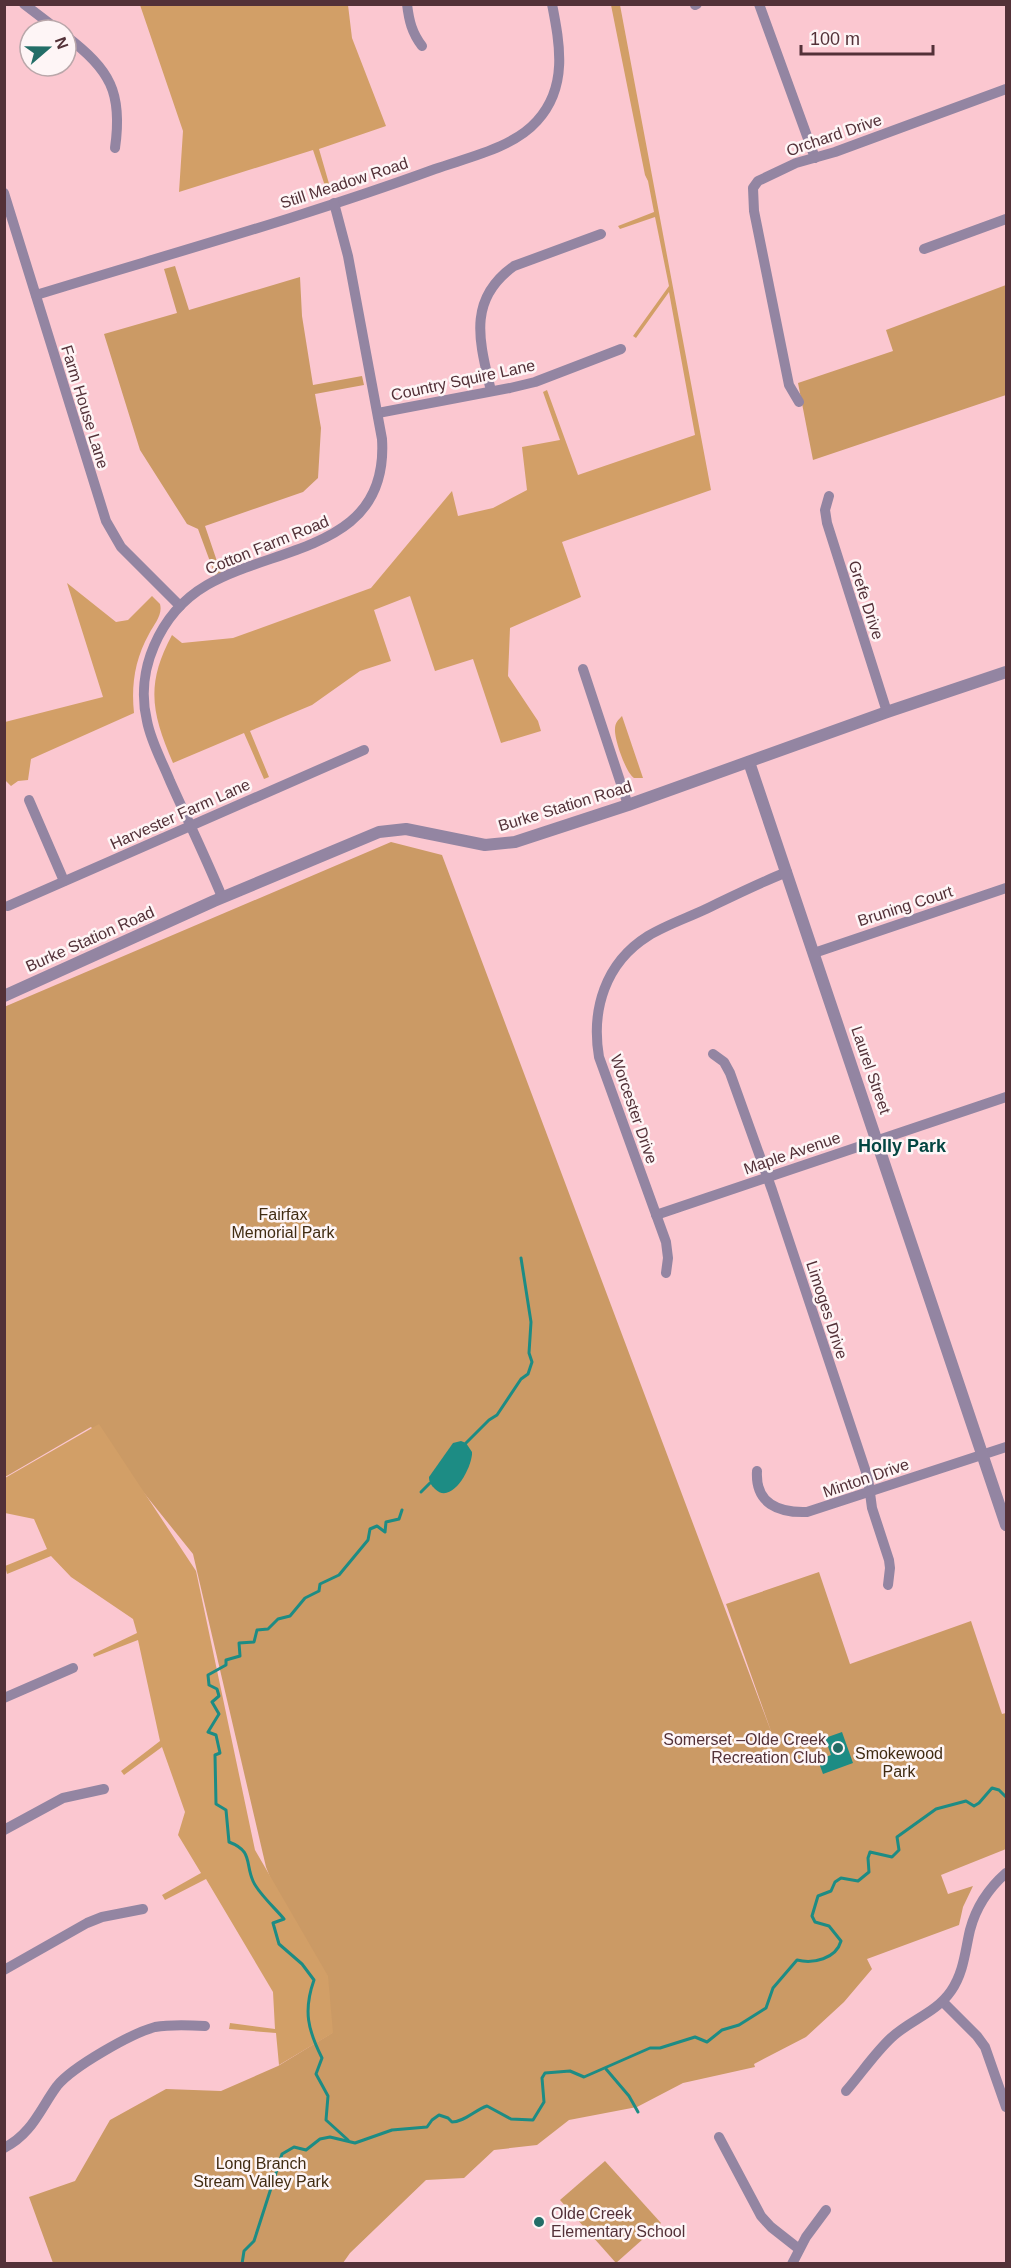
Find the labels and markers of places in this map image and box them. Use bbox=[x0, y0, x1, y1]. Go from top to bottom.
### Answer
place label: Somerset –Olde Creek Recreation Club bbox=[663, 1731, 827, 1766]
marker: Somerset –Olde Creek Recreation Club bbox=[831, 1741, 845, 1755]
place label: Olde Creek Elementary School bbox=[551, 2205, 685, 2240]
marker: Olde Creek Elementary School bbox=[532, 2215, 546, 2229]

